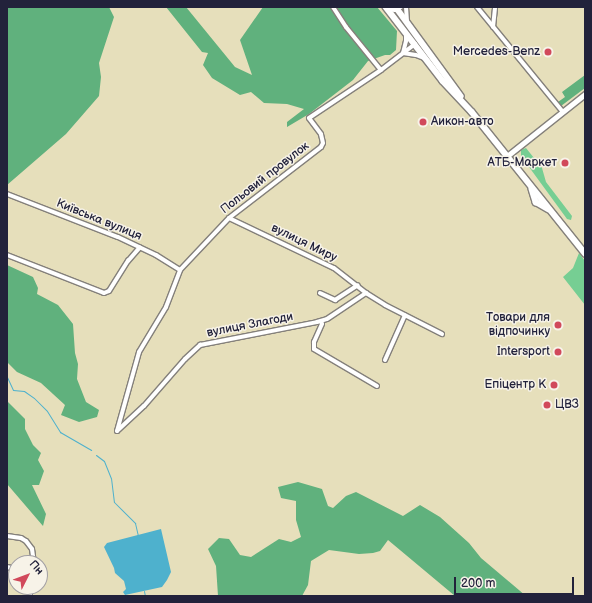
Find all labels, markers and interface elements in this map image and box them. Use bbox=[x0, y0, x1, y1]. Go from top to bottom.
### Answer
place label: Mercedes-Benz bbox=[453, 45, 540, 59]
marker: Mercedes-Benz bbox=[543, 47, 553, 57]
place label: Аикон-авто bbox=[431, 115, 494, 129]
marker: Аикон-авто bbox=[418, 117, 428, 127]
street label: Польовий провулок bbox=[218, 139, 312, 217]
place label: АТБ-Маркет bbox=[488, 156, 557, 170]
marker: АТБ-Маркет bbox=[560, 158, 570, 168]
street label: Київська вулиця bbox=[54, 196, 144, 244]
street label: вулиця Миру bbox=[269, 221, 339, 265]
street label: вулиця Злагоди bbox=[206, 310, 294, 340]
place label: Товари для відпочинку bbox=[486, 311, 550, 339]
marker: Товари для відпочинку bbox=[553, 320, 563, 330]
place label: Intersport bbox=[497, 345, 550, 359]
marker: Intersport bbox=[553, 347, 563, 357]
place label: Епіцентр К bbox=[484, 378, 546, 392]
marker: Епіцентр К bbox=[549, 380, 559, 390]
place label: ЦВЗ bbox=[555, 398, 579, 412]
marker: ЦВЗ bbox=[542, 400, 552, 410]
north arrow bbox=[8, 555, 48, 595]
text: Пн bbox=[27, 557, 46, 577]
scale bar bbox=[456, 569, 576, 595]
text: 200 m bbox=[461, 576, 495, 591]

